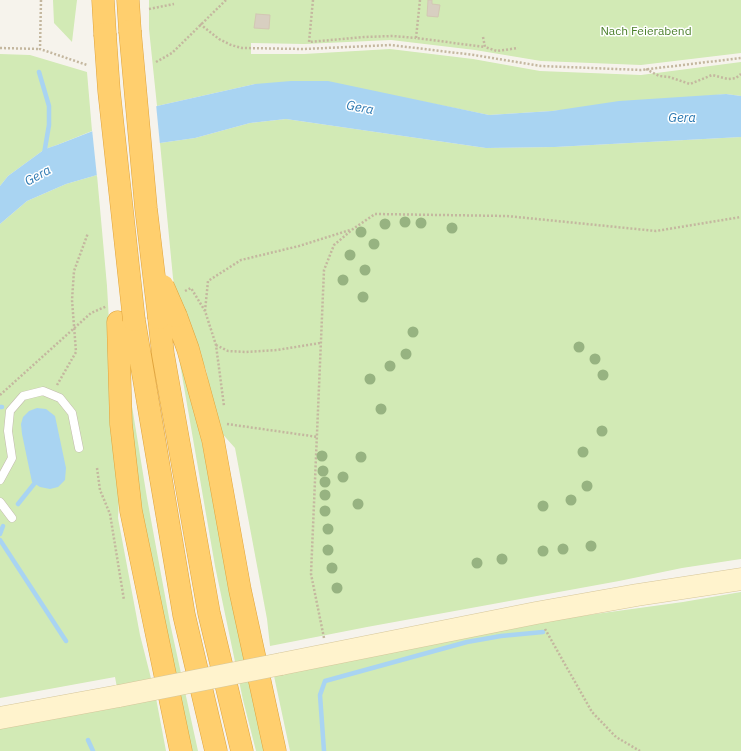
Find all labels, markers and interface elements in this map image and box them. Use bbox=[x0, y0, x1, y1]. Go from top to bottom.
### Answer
park label: Nach Feierabend bbox=[600, 25, 692, 39]
water label: Gera bbox=[345, 98, 375, 118]
water label: Gera bbox=[668, 110, 696, 126]
water label: Gera bbox=[22, 163, 54, 189]

